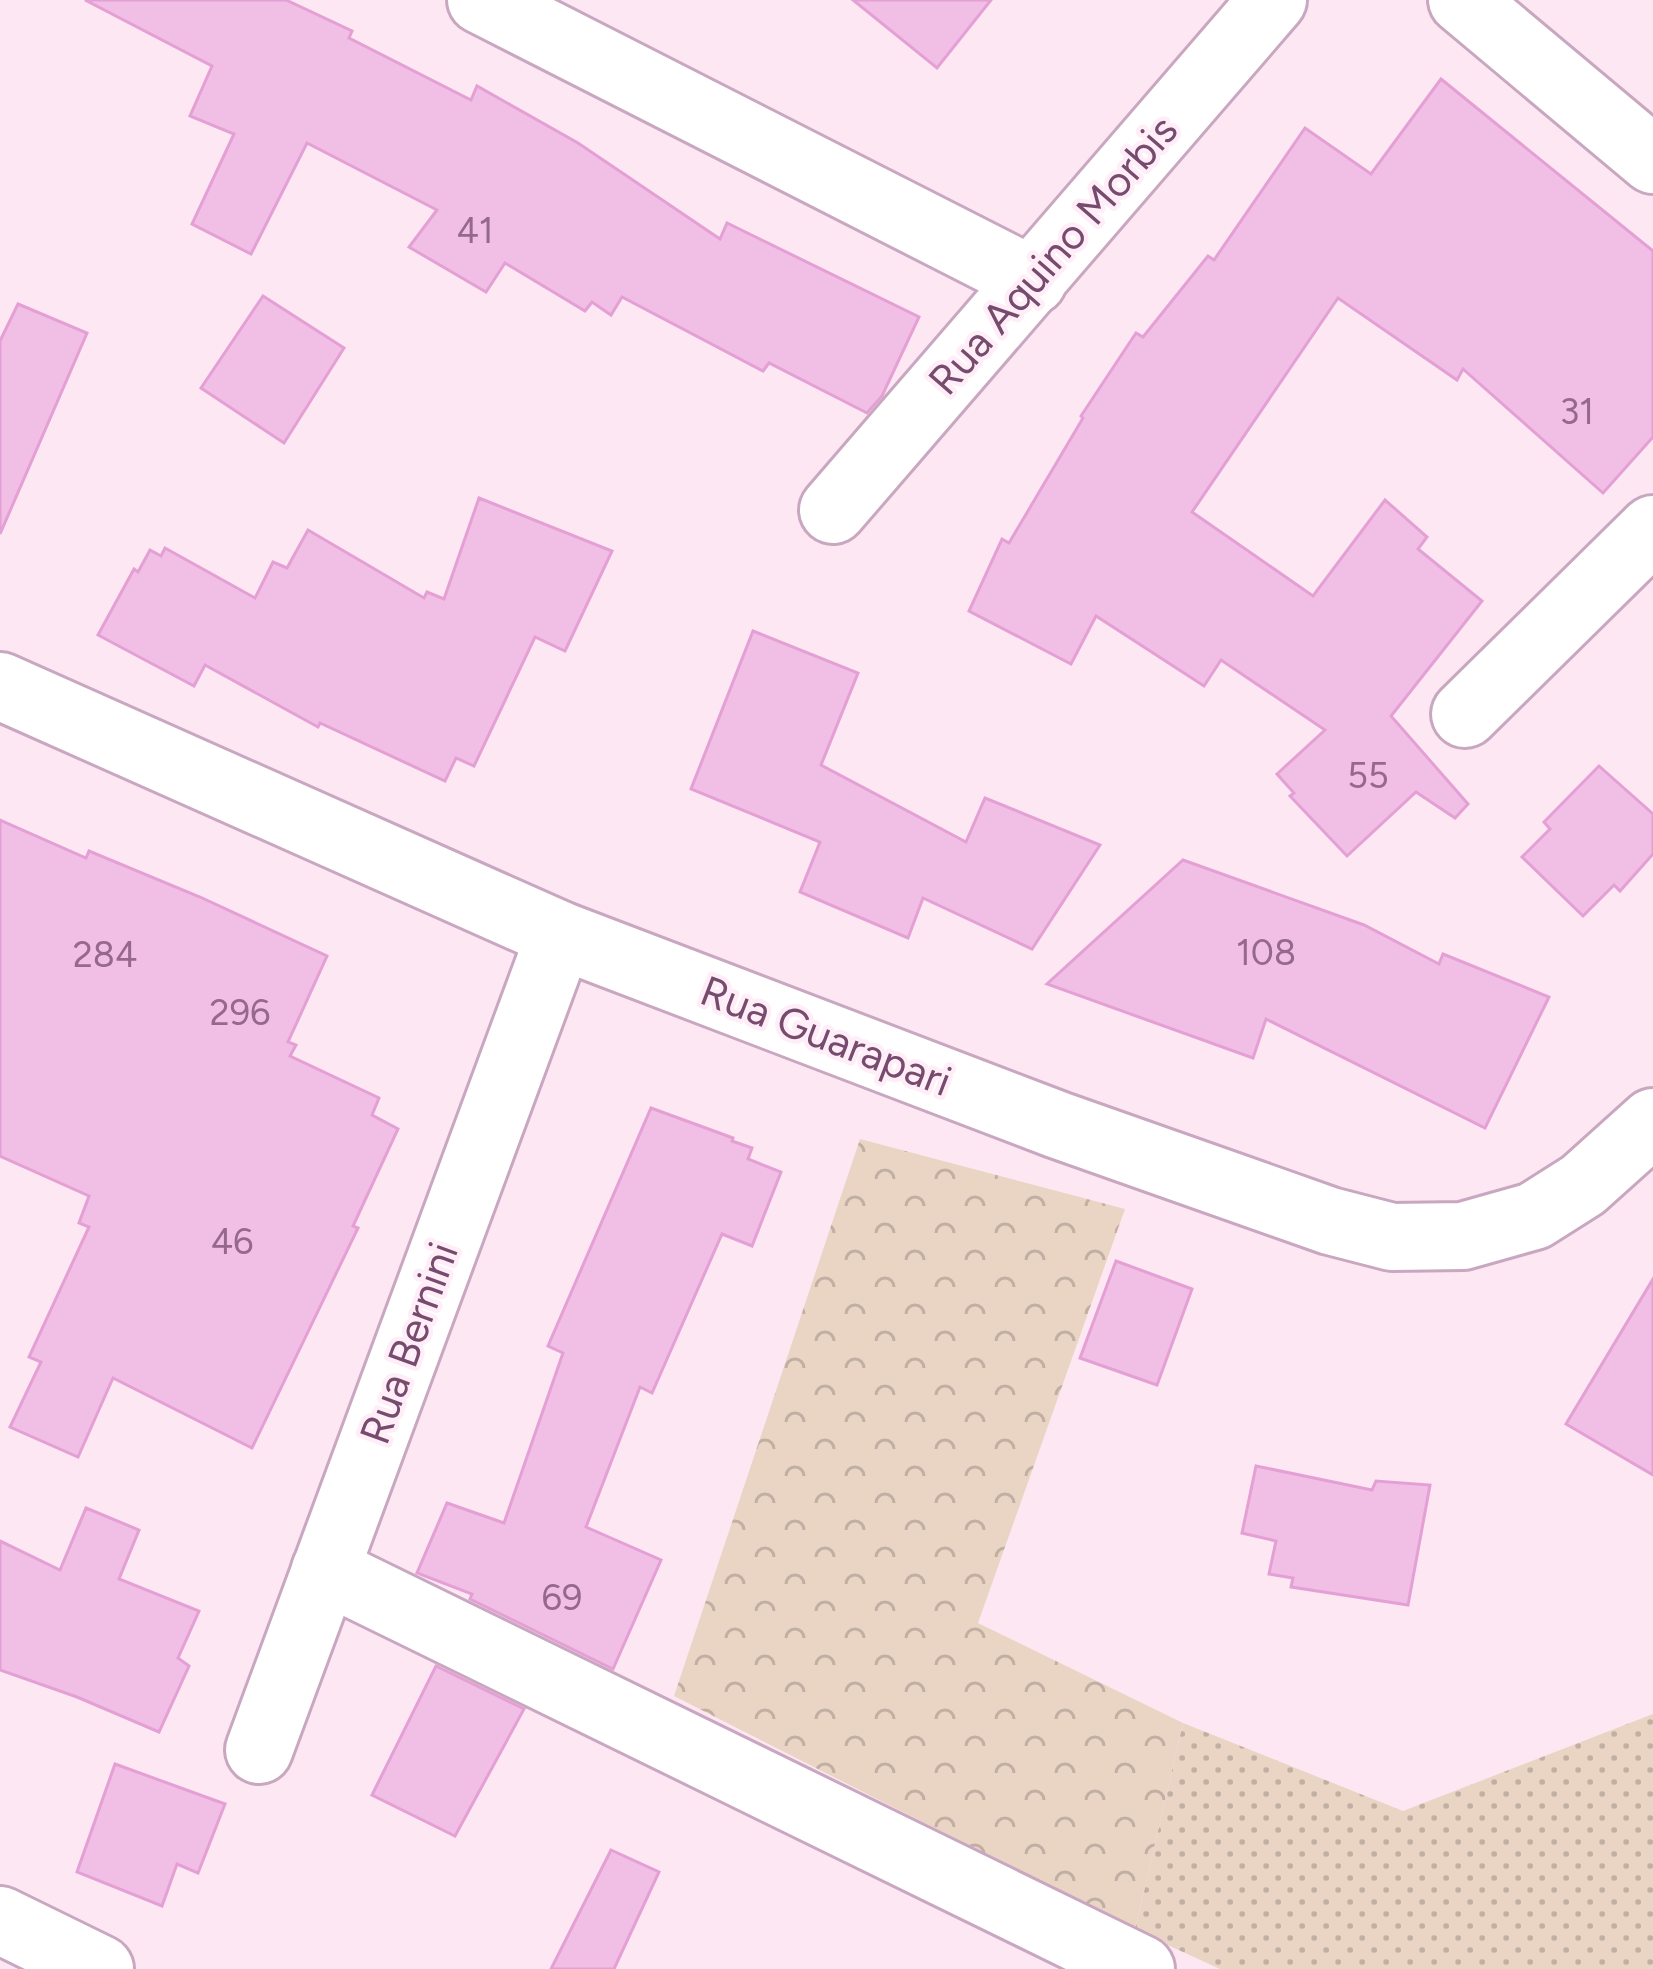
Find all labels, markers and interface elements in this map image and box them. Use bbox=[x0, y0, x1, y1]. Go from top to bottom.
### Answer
street label: Rua Aquino Morbis bbox=[918, 105, 1188, 405]
house number: 41 bbox=[456, 209, 494, 252]
house number: 31 bbox=[1560, 390, 1594, 433]
house number: 55 bbox=[1347, 754, 1389, 797]
house number: 108 bbox=[1236, 931, 1296, 974]
house number: 284 bbox=[73, 933, 137, 976]
street label: Rua Guarapari bbox=[694, 965, 958, 1107]
house number: 296 bbox=[210, 991, 270, 1034]
house number: 46 bbox=[211, 1220, 253, 1263]
street label: Rua Bernini bbox=[349, 1235, 469, 1451]
house number: 69 bbox=[542, 1576, 582, 1619]

